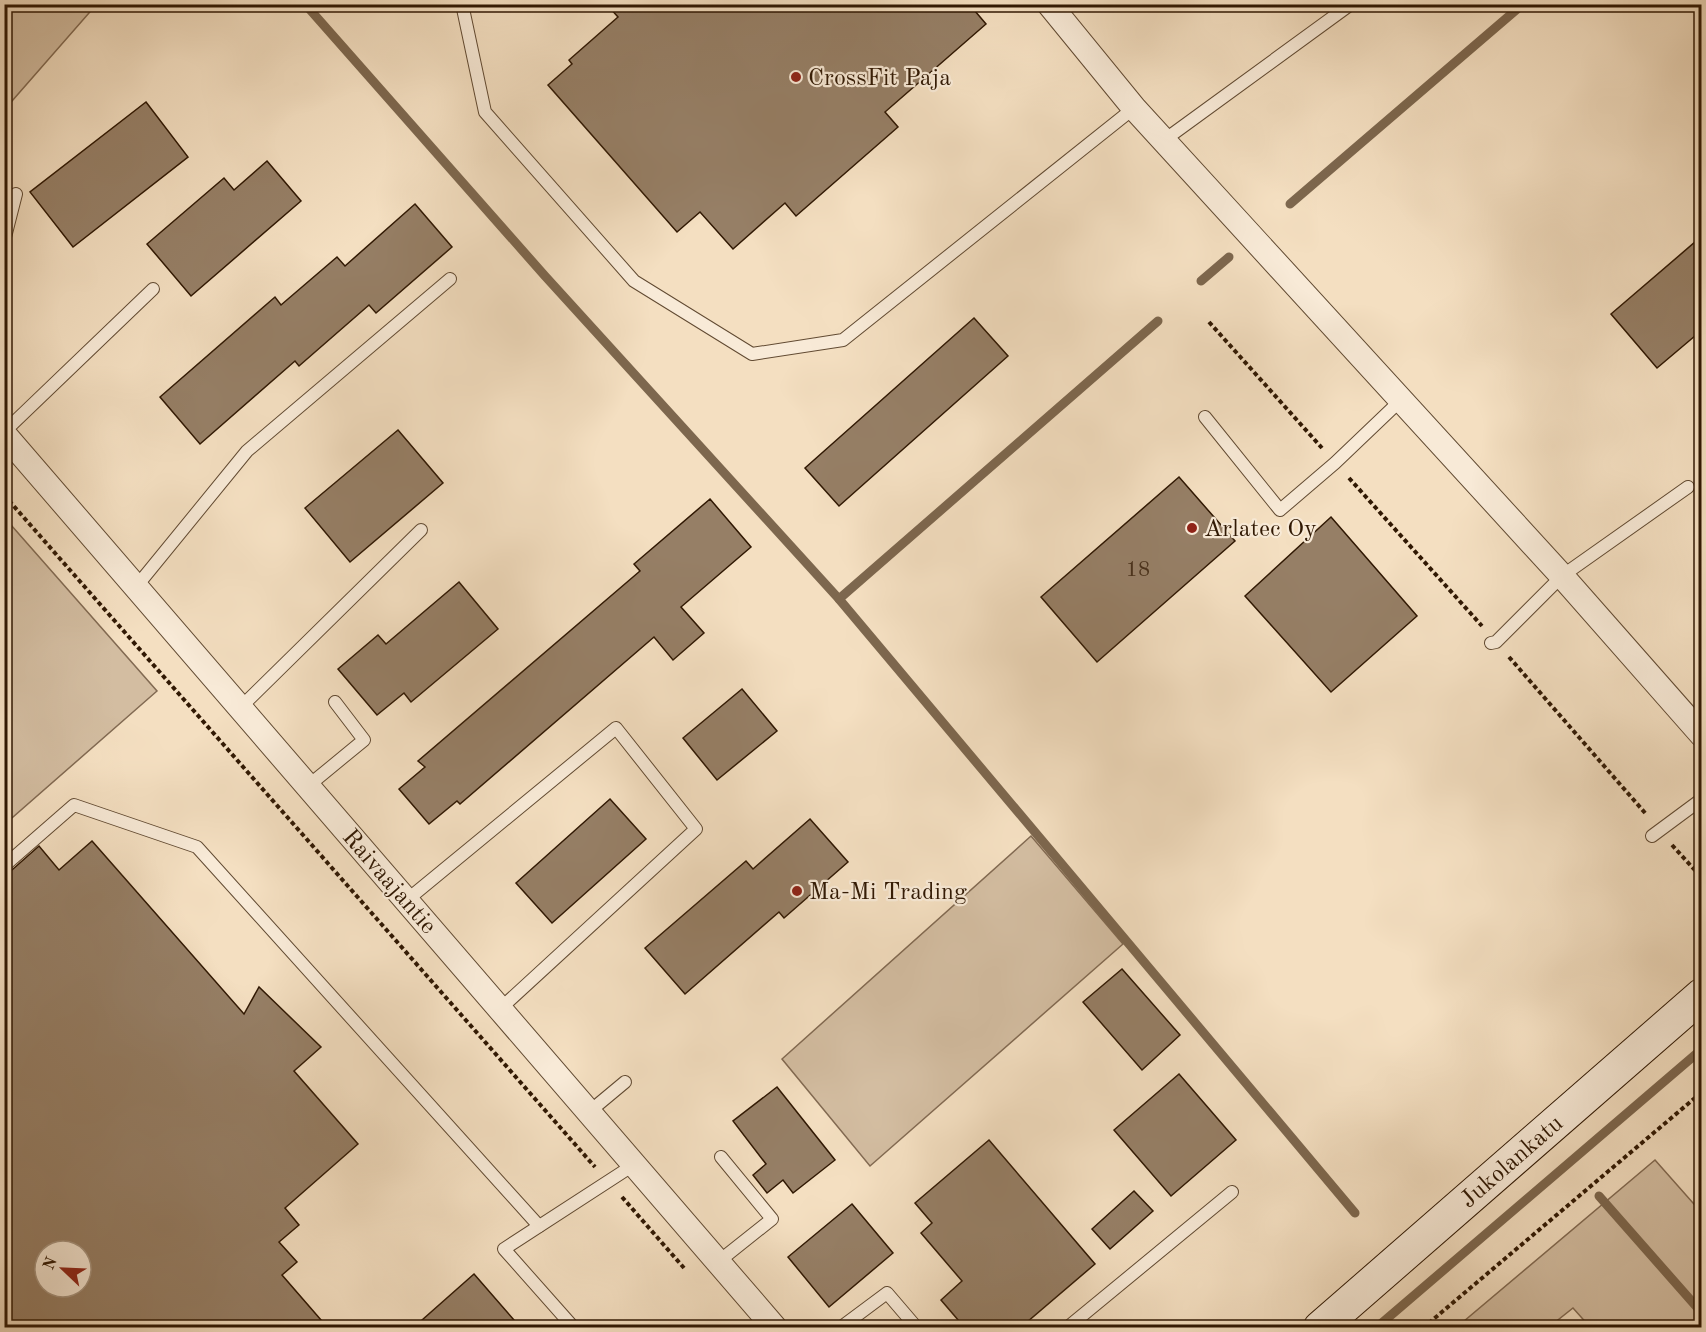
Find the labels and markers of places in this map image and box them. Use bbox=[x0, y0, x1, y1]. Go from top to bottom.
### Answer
place label: CrossFit Paja bbox=[808, 67, 951, 91]
marker: CrossFit Paja bbox=[789, 70, 803, 84]
place label: Arlatec Oy bbox=[1204, 518, 1317, 542]
marker: Arlatec Oy bbox=[1185, 521, 1199, 535]
place label: Ma-Mi Trading bbox=[809, 881, 967, 905]
marker: Ma-Mi Trading bbox=[790, 884, 804, 898]

